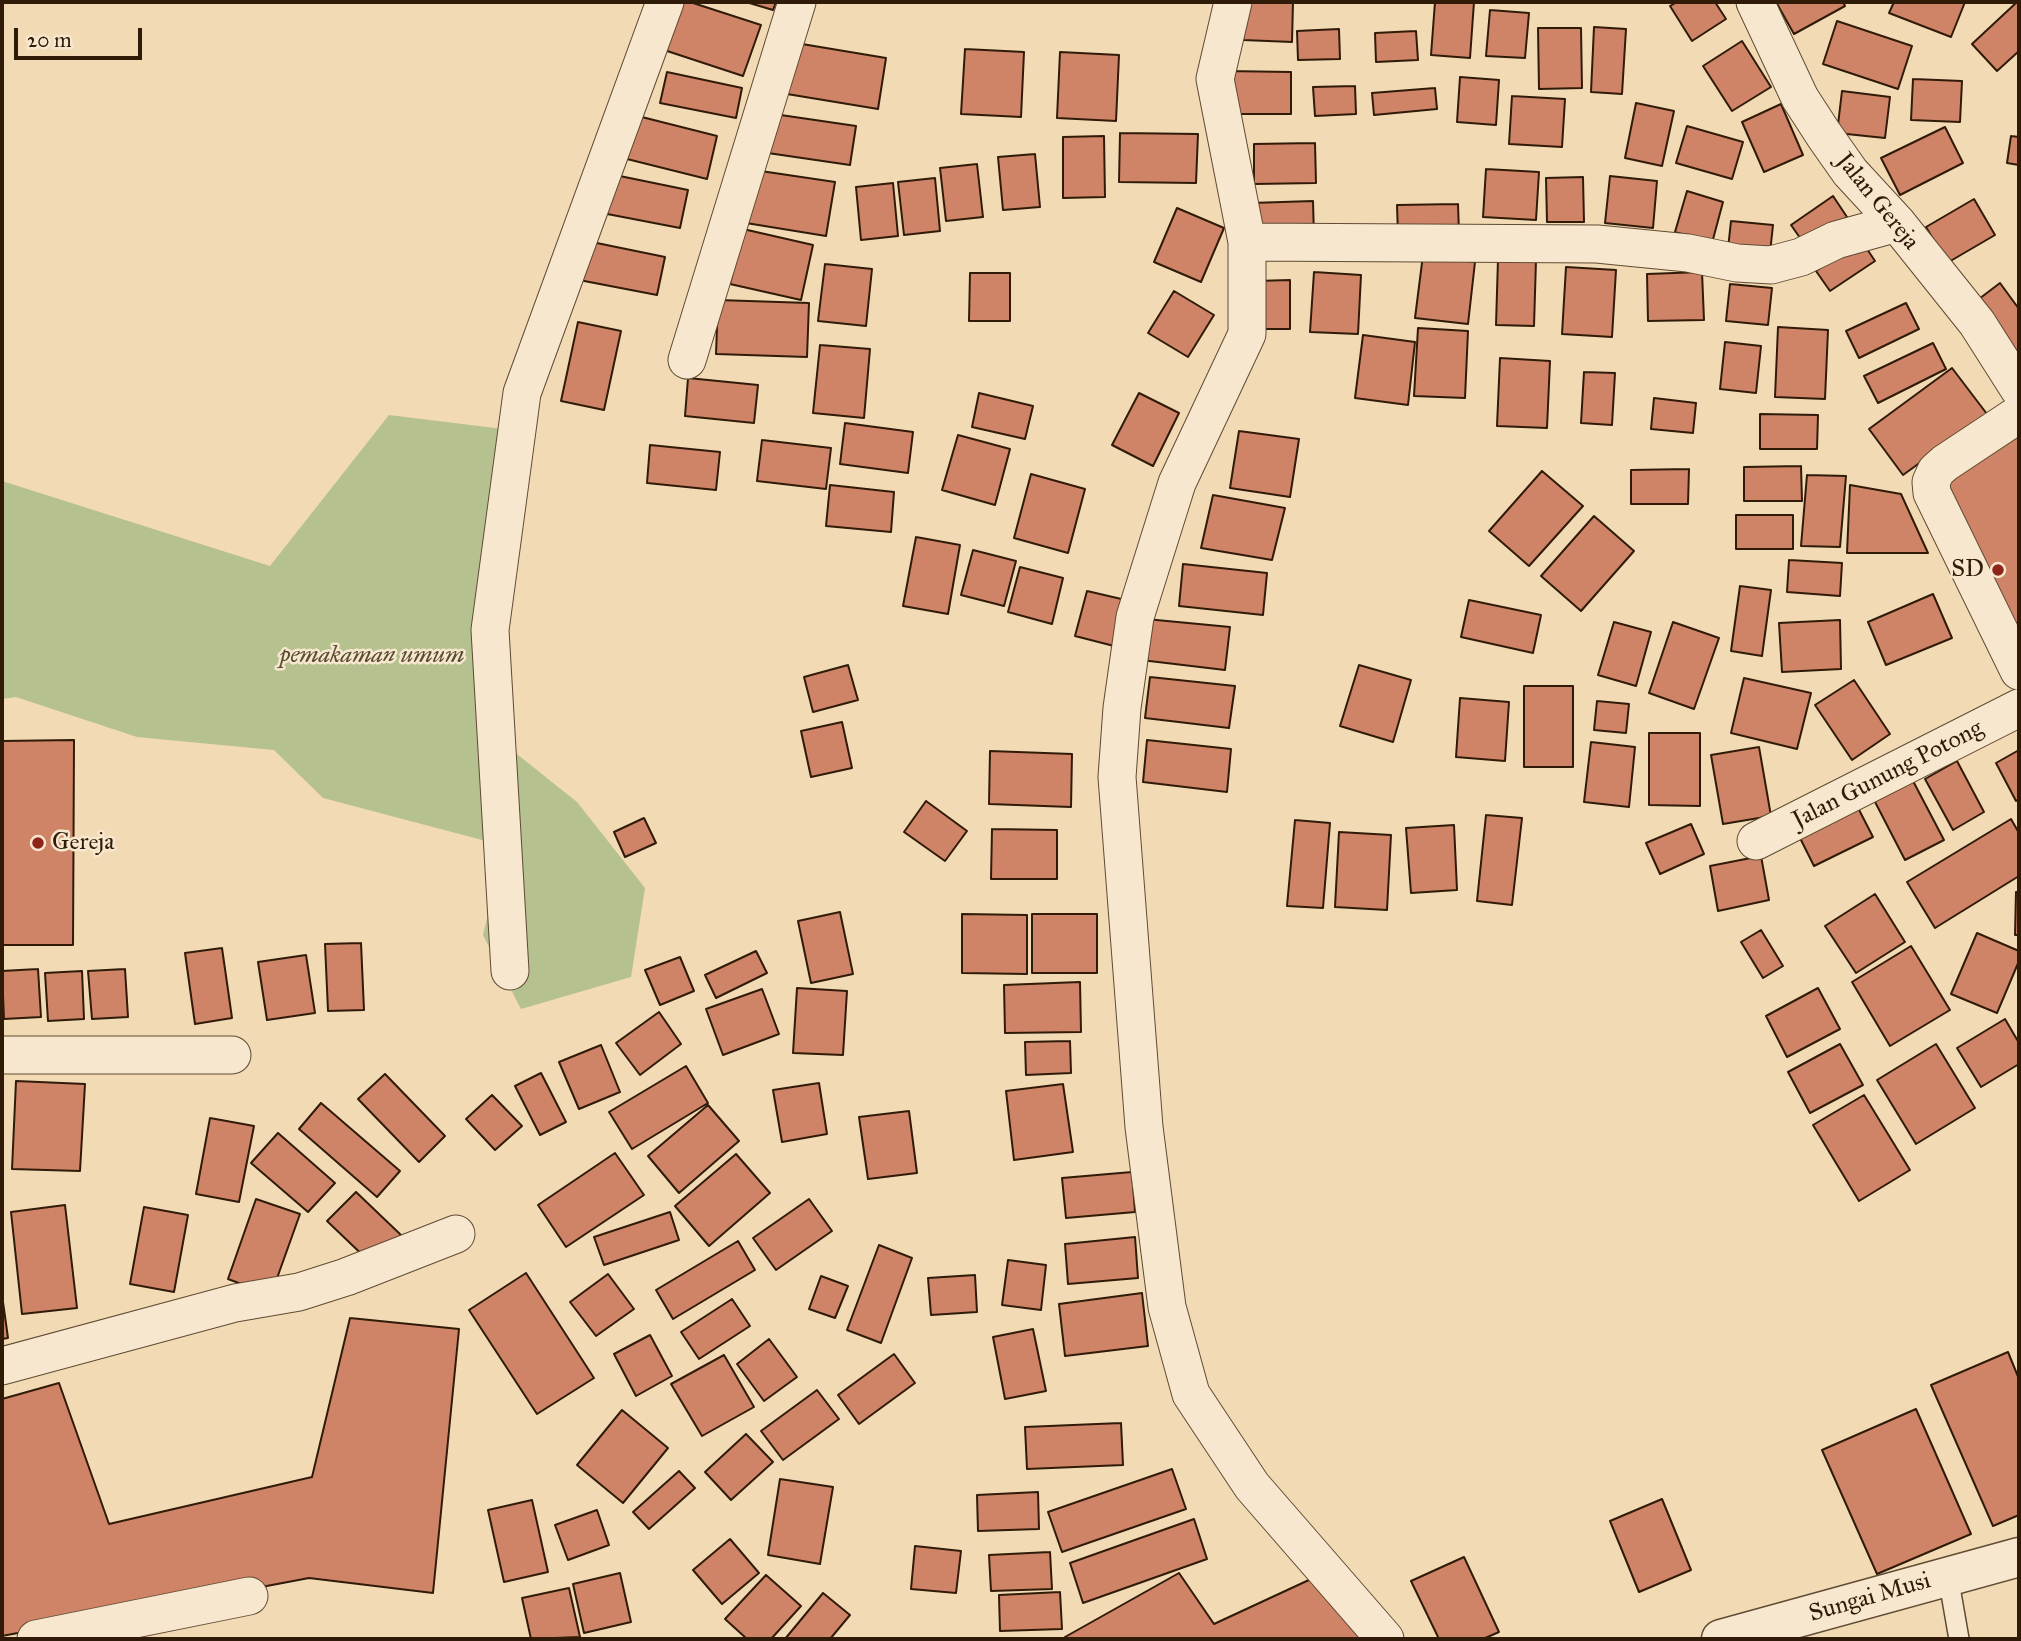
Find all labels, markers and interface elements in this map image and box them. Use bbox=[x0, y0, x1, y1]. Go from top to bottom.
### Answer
scale bar bbox=[18, 14, 145, 58]
text: 20 m bbox=[27, 27, 72, 53]
street label: Jalan Gereja bbox=[1829, 148, 1925, 256]
place label: SD bbox=[1951, 556, 1984, 584]
marker: SD bbox=[1990, 562, 2006, 578]
park label: pemakaman umum bbox=[280, 642, 464, 670]
street label: Jalan Gunung Potong bbox=[1788, 715, 1988, 835]
place label: Gereja bbox=[52, 829, 114, 857]
marker: Gereja bbox=[30, 835, 46, 851]
street label: Sungai Musi bbox=[1806, 1567, 1934, 1629]

